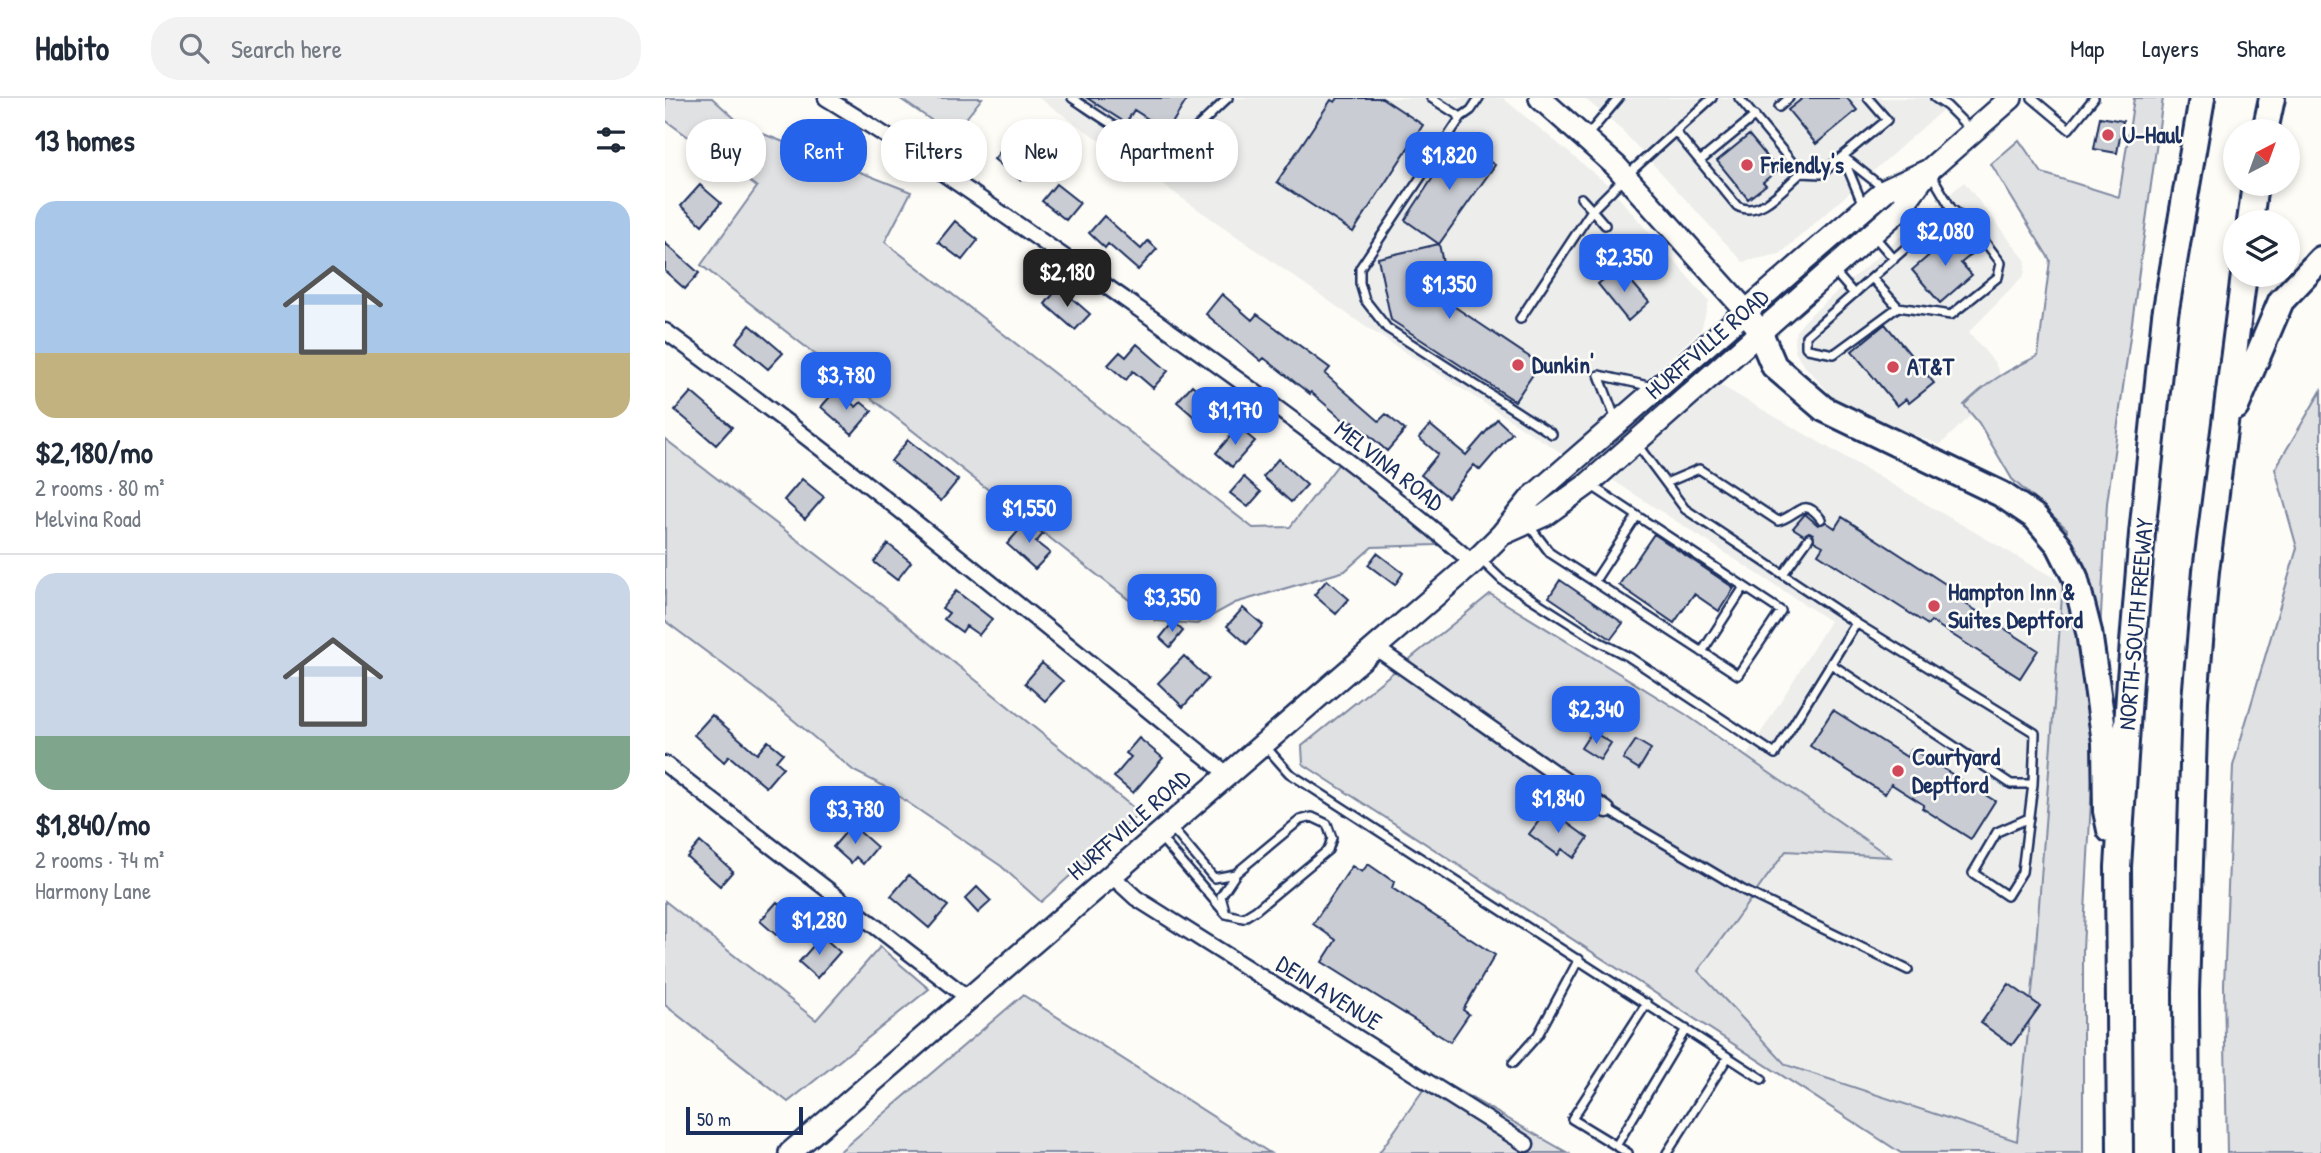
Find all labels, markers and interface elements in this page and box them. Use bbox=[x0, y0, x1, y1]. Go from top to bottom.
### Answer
search box bbox=[151, 17, 641, 80]
text: Habito bbox=[35, 26, 109, 70]
icon: search bbox=[175, 29, 213, 67]
text: Search here bbox=[231, 31, 342, 66]
text: Map bbox=[2070, 32, 2104, 64]
text: Layers bbox=[2142, 32, 2199, 64]
text: Share bbox=[2237, 32, 2286, 64]
place label: U-Haul bbox=[2122, 118, 2182, 150]
chip: Buy bbox=[686, 119, 766, 182]
chip: Rent bbox=[780, 119, 867, 182]
chip: Filters bbox=[881, 119, 987, 182]
chip: New bbox=[1001, 119, 1082, 182]
chip: Apartment bbox=[1096, 119, 1238, 182]
north arrow bbox=[2223, 119, 2299, 196]
map controls bbox=[2223, 119, 2300, 287]
text: 13 homes bbox=[35, 120, 135, 160]
icon: filters bbox=[592, 121, 630, 159]
marker: U-Haul bbox=[2100, 127, 2116, 143]
pin: $1,820 bbox=[1392, 132, 1506, 192]
text: $1,820 bbox=[1421, 139, 1477, 170]
place label: Friendly's bbox=[1760, 148, 1844, 181]
marker: Friendly's bbox=[1739, 157, 1755, 173]
pin: $2,080 bbox=[1888, 208, 2002, 268]
button: layers bbox=[2223, 210, 2300, 287]
text: $2,080 bbox=[1916, 215, 1974, 246]
pin: $2,350 bbox=[1567, 234, 1681, 294]
text: $2,350 bbox=[1595, 241, 1653, 272]
icon: home bbox=[270, 247, 396, 373]
pin: $2,180 bbox=[1010, 250, 1124, 309]
text: $2,180 bbox=[1039, 256, 1095, 287]
pin: $1,350 bbox=[1392, 262, 1506, 321]
text: $1,350 bbox=[1422, 268, 1477, 299]
street label: HURFFVILLE ROAD bbox=[1638, 280, 1775, 406]
place label: Dunkin' bbox=[1532, 348, 1594, 380]
place label: AT&T bbox=[1907, 350, 1955, 382]
pin: $3,780 bbox=[789, 352, 903, 412]
marker: Dunkin' bbox=[1510, 357, 1526, 373]
text: $3,780 bbox=[817, 359, 875, 390]
marker: AT&T bbox=[1885, 359, 1901, 375]
pin: $1,170 bbox=[1178, 388, 1292, 447]
text: $1,170 bbox=[1208, 394, 1262, 425]
street label: MELVINA ROAD bbox=[1328, 412, 1451, 518]
text: $2,180/mo bbox=[35, 432, 153, 472]
text: 2 rooms · 80 m² bbox=[35, 472, 165, 503]
pin: $1,550 bbox=[972, 486, 1086, 545]
text: $1,550 bbox=[1002, 492, 1056, 523]
text: Melvina Road bbox=[35, 503, 141, 534]
street label: NORTH-SOUTH FREEWAY bbox=[2110, 516, 2160, 731]
pin: $3,350 bbox=[1115, 574, 1229, 634]
place label: Hampton Inn & Suites Deptford bbox=[1948, 575, 2084, 636]
text: $3,350 bbox=[1144, 581, 1200, 612]
marker: Hampton Inn & Suites Deptford bbox=[1926, 598, 1942, 614]
icon: home bbox=[270, 619, 396, 745]
pin: $2,340 bbox=[1539, 686, 1653, 746]
text: $2,340 bbox=[1568, 693, 1624, 724]
place label: Courtyard Deptford bbox=[1912, 740, 2001, 801]
street label: HURFFVILLE ROAD bbox=[1060, 761, 1197, 887]
marker: Courtyard Deptford bbox=[1890, 763, 1906, 779]
pin: $1,840 bbox=[1501, 776, 1615, 835]
text: $1,840 bbox=[1531, 782, 1585, 813]
pin: $3,780 bbox=[798, 786, 912, 846]
text: $3,780 bbox=[826, 793, 884, 824]
text: $1,840/mo bbox=[35, 804, 150, 844]
text: 2 rooms · 74 m² bbox=[35, 844, 164, 875]
text: Harmony Lane bbox=[35, 875, 151, 906]
pin: $1,280 bbox=[762, 898, 876, 957]
text: $1,280 bbox=[791, 904, 847, 935]
street label: DEIN AVENUE bbox=[1271, 947, 1389, 1037]
scale bar bbox=[686, 1104, 803, 1136]
text: 50 m bbox=[697, 1106, 731, 1132]

